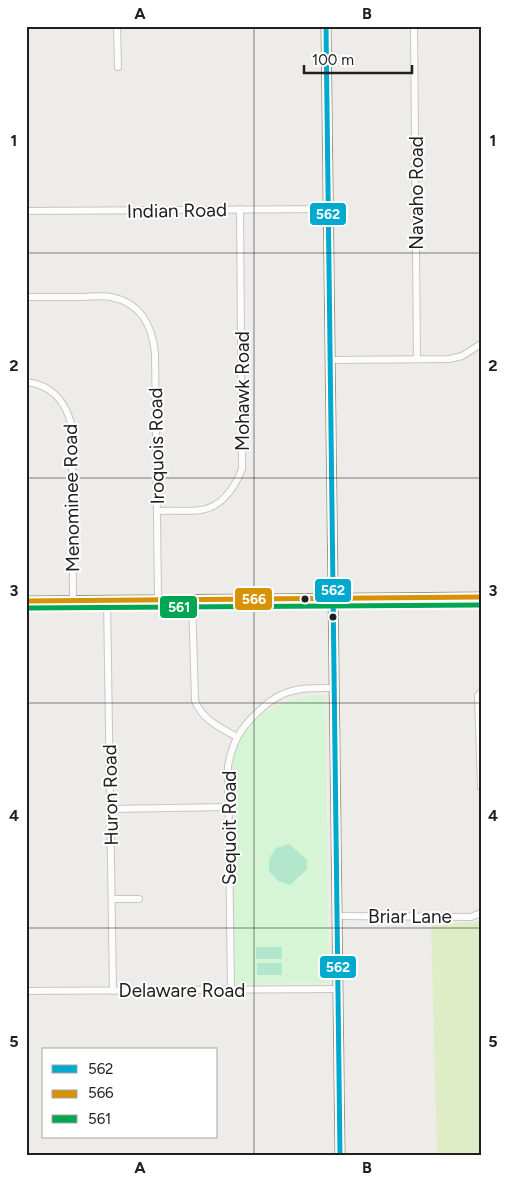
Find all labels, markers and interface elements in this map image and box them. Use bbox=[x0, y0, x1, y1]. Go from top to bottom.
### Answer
text: A bbox=[134, 4, 146, 23]
text: B bbox=[362, 4, 372, 23]
scale bar bbox=[304, 42, 412, 74]
text: 100 m bbox=[312, 51, 354, 69]
text: 1 bbox=[11, 131, 17, 150]
text: 1 bbox=[490, 131, 496, 150]
street label: Navaho Road bbox=[405, 136, 428, 250]
street label: Indian Road bbox=[127, 198, 227, 223]
line badge: 562 bbox=[309, 202, 347, 226]
text: 562 bbox=[316, 206, 340, 223]
street label: Mohawk Road bbox=[231, 331, 254, 451]
text: 2 bbox=[9, 356, 19, 375]
text: 2 bbox=[488, 356, 498, 375]
street label: Iroquois Road bbox=[144, 387, 169, 505]
street label: Menominee Road bbox=[59, 424, 84, 572]
line badge: 562 bbox=[314, 578, 352, 603]
text: 3 bbox=[10, 581, 19, 600]
text: 3 bbox=[489, 581, 498, 600]
text: 562 bbox=[321, 582, 345, 599]
line badge: 566 bbox=[234, 587, 273, 611]
text: 566 bbox=[242, 591, 266, 608]
unlabelled marker bbox=[300, 594, 310, 604]
line badge: 561 bbox=[159, 595, 198, 619]
text: 561 bbox=[168, 599, 190, 616]
unlabelled marker bbox=[328, 612, 338, 622]
street label: Huron Road bbox=[98, 744, 123, 846]
street label: Sequoit Road bbox=[218, 771, 241, 885]
text: 4 bbox=[9, 806, 19, 825]
text: 4 bbox=[488, 806, 498, 825]
street label: Briar Lane bbox=[368, 905, 452, 928]
line badge: 562 bbox=[319, 955, 357, 979]
text: 562 bbox=[326, 959, 350, 976]
street label: Delaware Road bbox=[119, 979, 245, 1002]
text: 5 bbox=[9, 1032, 19, 1051]
text: 5 bbox=[488, 1032, 498, 1051]
legend bbox=[42, 1048, 218, 1138]
text: 562 bbox=[88, 1060, 114, 1078]
text: 566 bbox=[88, 1084, 114, 1102]
text: 561 bbox=[88, 1110, 111, 1128]
text: A bbox=[134, 1158, 146, 1177]
text: B bbox=[362, 1158, 372, 1177]

